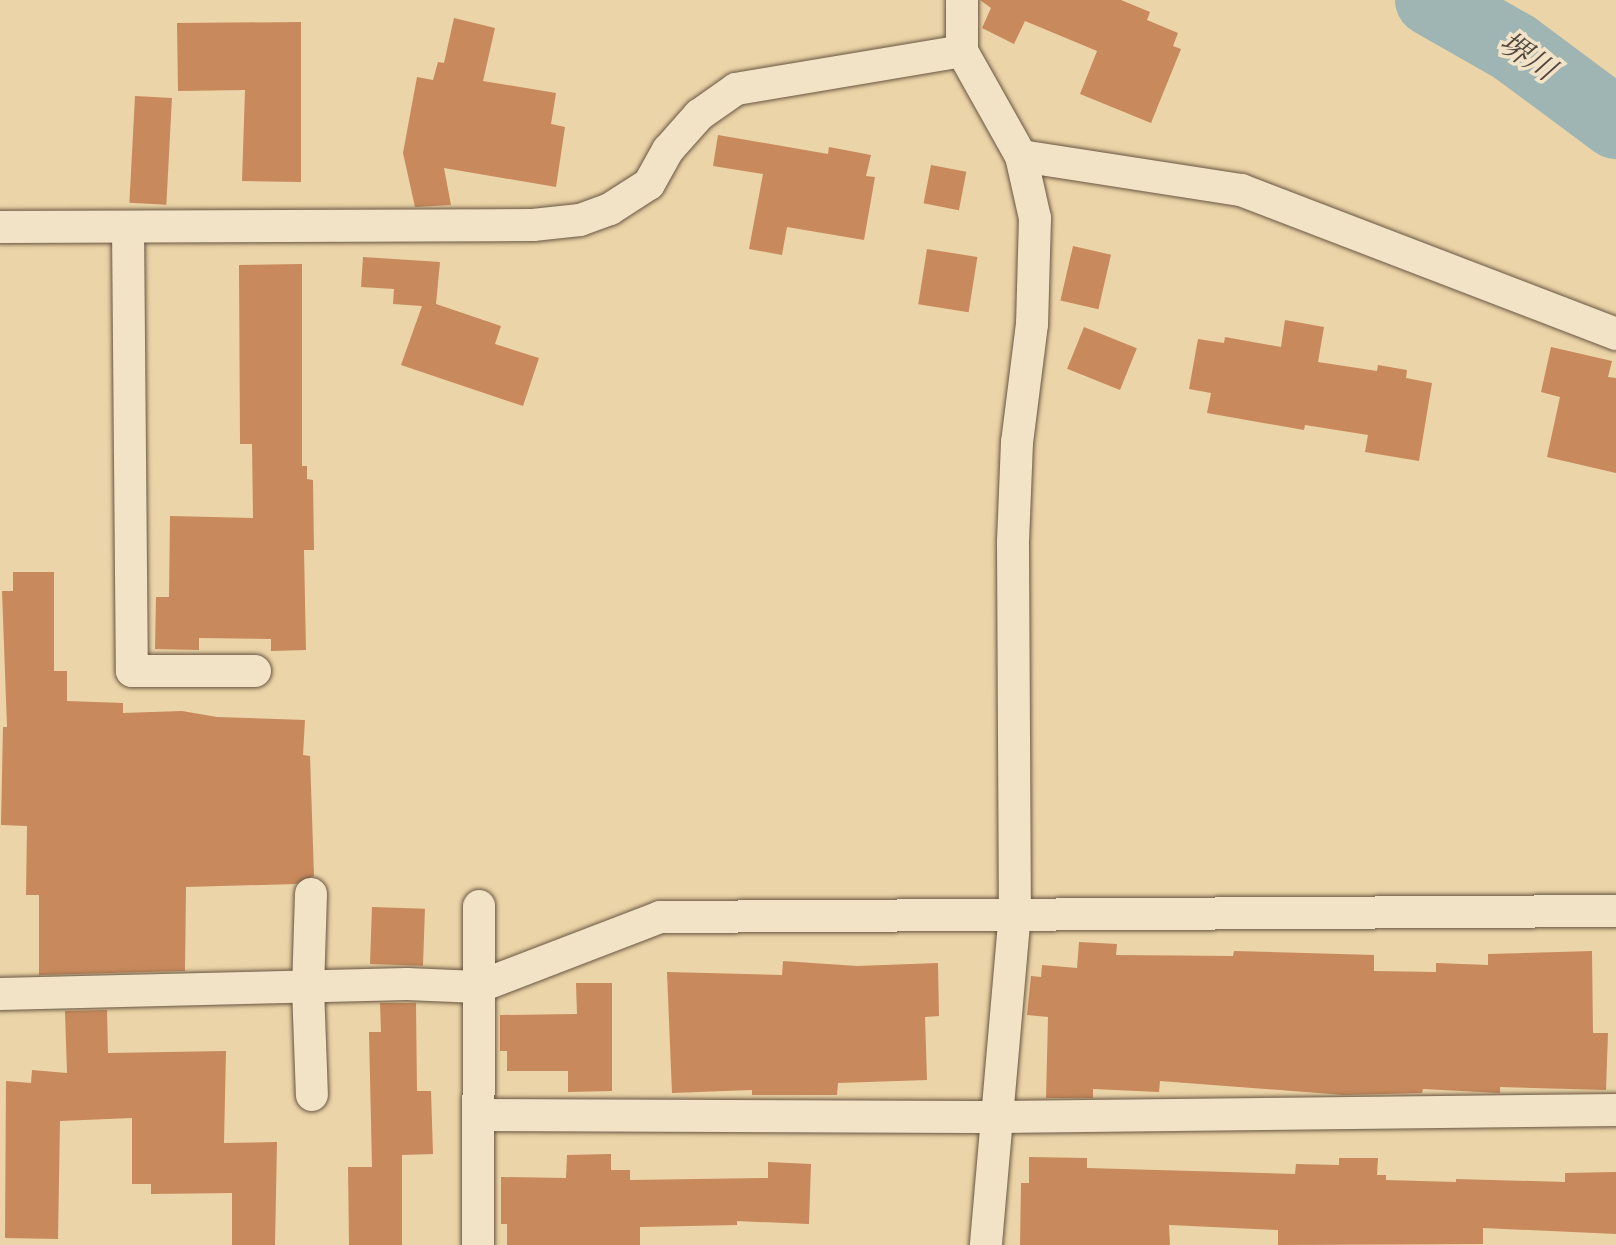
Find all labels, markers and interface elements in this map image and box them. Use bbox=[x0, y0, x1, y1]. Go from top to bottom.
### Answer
water label: 堺川 bbox=[1491, 26, 1561, 90]

